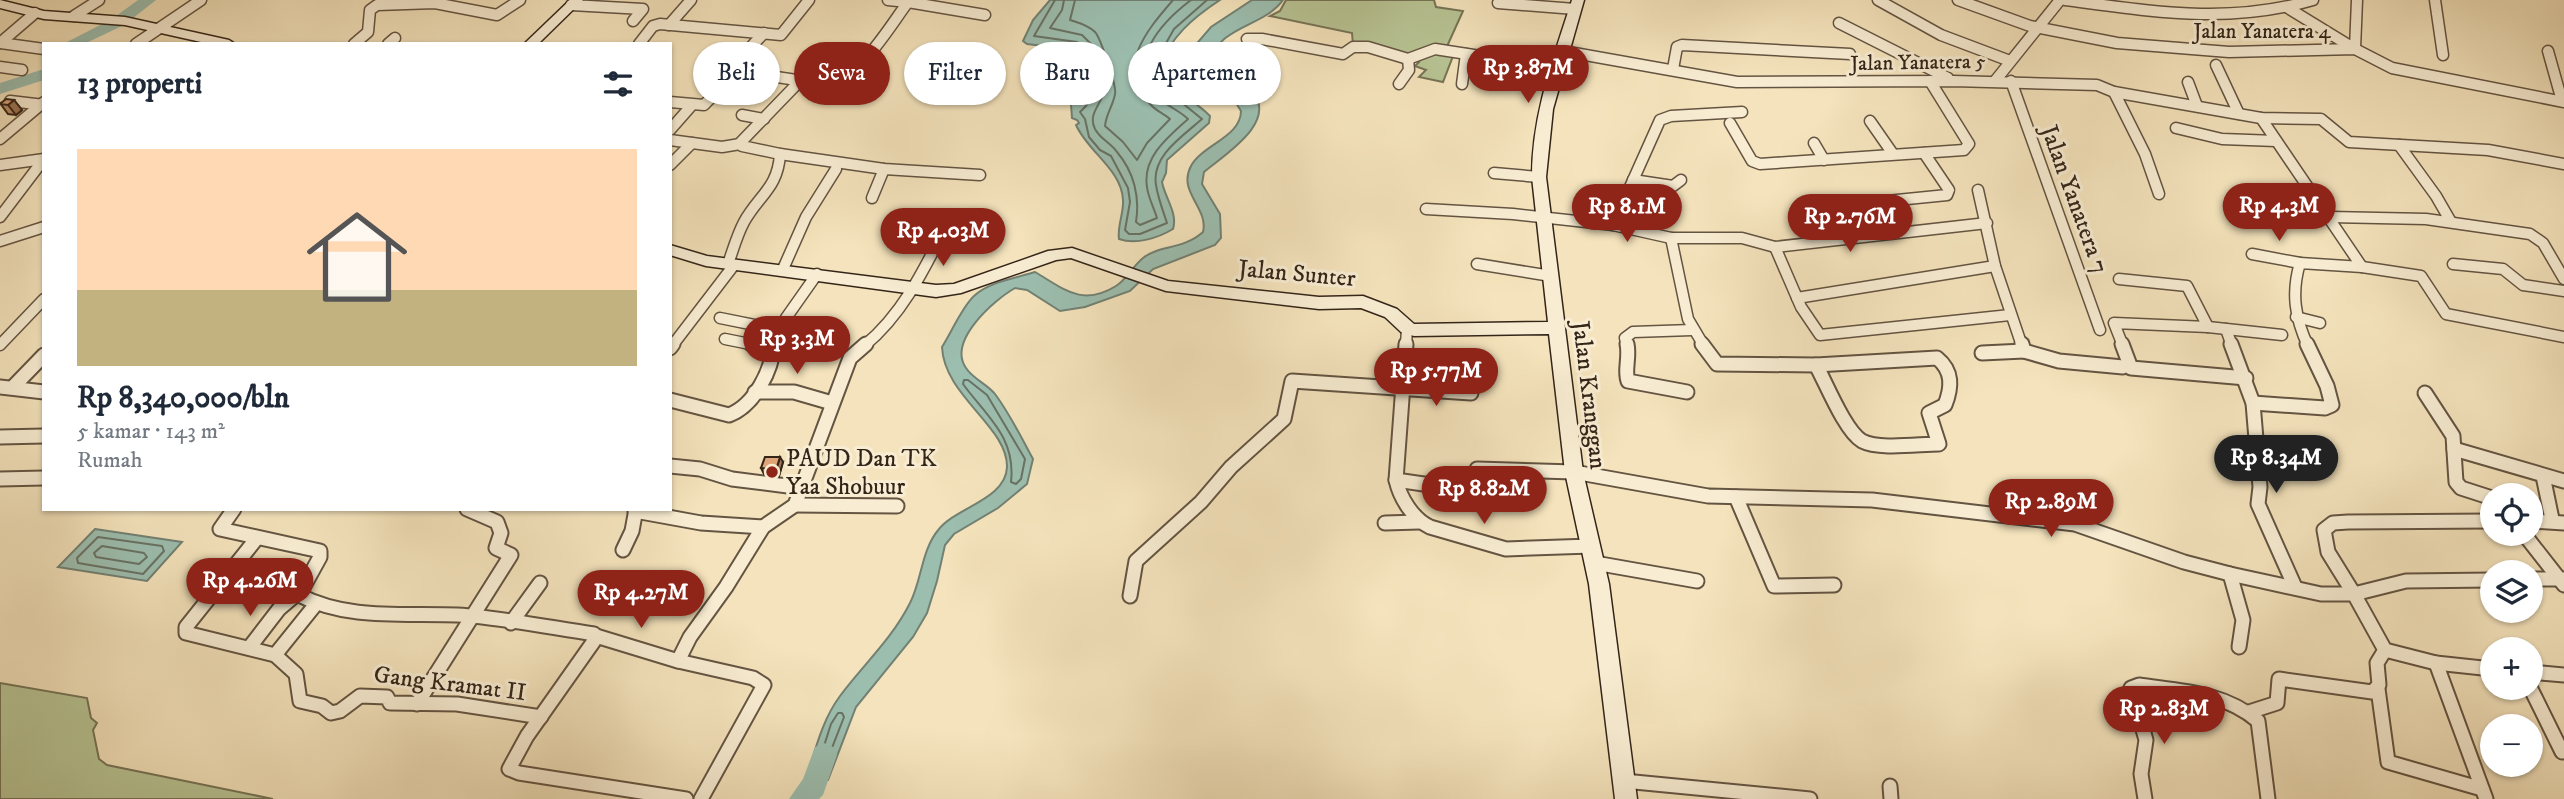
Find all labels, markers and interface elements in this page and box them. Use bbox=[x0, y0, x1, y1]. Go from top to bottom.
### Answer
street label: Jalan Yanatera 4 bbox=[2191, 19, 2331, 45]
chip: Beli bbox=[693, 42, 780, 105]
chip: Sewa bbox=[794, 42, 890, 105]
chip: Filter bbox=[904, 42, 1006, 105]
chip: Baru bbox=[1020, 42, 1114, 105]
chip: Apartemen bbox=[1128, 42, 1281, 105]
pin: Rp 3.87M bbox=[1456, 46, 1600, 105]
street label: Jalan Yanatera 5 bbox=[1848, 49, 1986, 77]
text: Rp 3.87M bbox=[1483, 53, 1573, 82]
icon: filters bbox=[599, 65, 637, 103]
text: 13 properti bbox=[77, 66, 202, 103]
street label: Jalan Yanatera 7 bbox=[2033, 119, 2115, 278]
pin: Rp 8.1M bbox=[1562, 184, 1692, 244]
pin: Rp 4.3M bbox=[2214, 184, 2344, 243]
text: Rp 4.3M bbox=[2239, 191, 2319, 220]
text: Rp 8.1M bbox=[1588, 192, 1666, 221]
icon: home bbox=[294, 194, 420, 320]
pin: Rp 2.76M bbox=[1778, 194, 1922, 254]
text: Rp 2.76M bbox=[1804, 202, 1896, 231]
pin: Rp 4.03M bbox=[871, 208, 1015, 268]
text: Rp 4.03M bbox=[897, 216, 990, 245]
street label: Jalan Sunter bbox=[1235, 254, 1357, 294]
pin: Rp 3.3M bbox=[732, 316, 862, 376]
street label: Jalan Kranggan bbox=[1565, 317, 1613, 471]
text: Rp 3.3M bbox=[759, 324, 835, 353]
pin: Rp 5.77M bbox=[1364, 348, 1508, 408]
text: Rp 5.77M bbox=[1390, 356, 1482, 385]
text: Rp 8,340,000/bln bbox=[77, 380, 289, 417]
text: 5 kamar · 143 m² bbox=[77, 417, 225, 446]
pin: Rp 8.34M bbox=[2204, 435, 2348, 495]
text: Rp 8.34M bbox=[2230, 443, 2322, 472]
place label: PAUD Dan TK Yaa Shobuur bbox=[786, 444, 937, 502]
text: Rumah bbox=[77, 446, 143, 475]
marker: PAUD Dan TK Yaa Shobuur bbox=[764, 464, 780, 480]
pin: Rp 8.82M bbox=[1412, 466, 1556, 526]
text: Rp 8.82M bbox=[1438, 474, 1530, 503]
pin: Rp 2.89M bbox=[1979, 480, 2123, 539]
map controls bbox=[2480, 483, 2543, 777]
button: locate bbox=[2480, 483, 2543, 546]
text: Rp 2.89M bbox=[2005, 487, 2097, 516]
pin: Rp 4.26M bbox=[178, 558, 322, 618]
button: layers bbox=[2480, 560, 2543, 623]
text: Rp 4.26M bbox=[202, 566, 298, 595]
pin: Rp 4.27M bbox=[569, 570, 713, 630]
text: Rp 4.27M bbox=[594, 578, 688, 607]
button: + bbox=[2480, 637, 2543, 700]
street label: Gang Kramat II bbox=[372, 660, 528, 708]
pin: Rp 2.83M bbox=[2092, 686, 2236, 746]
text: Rp 2.83M bbox=[2119, 694, 2209, 723]
button: − bbox=[2480, 714, 2543, 777]

